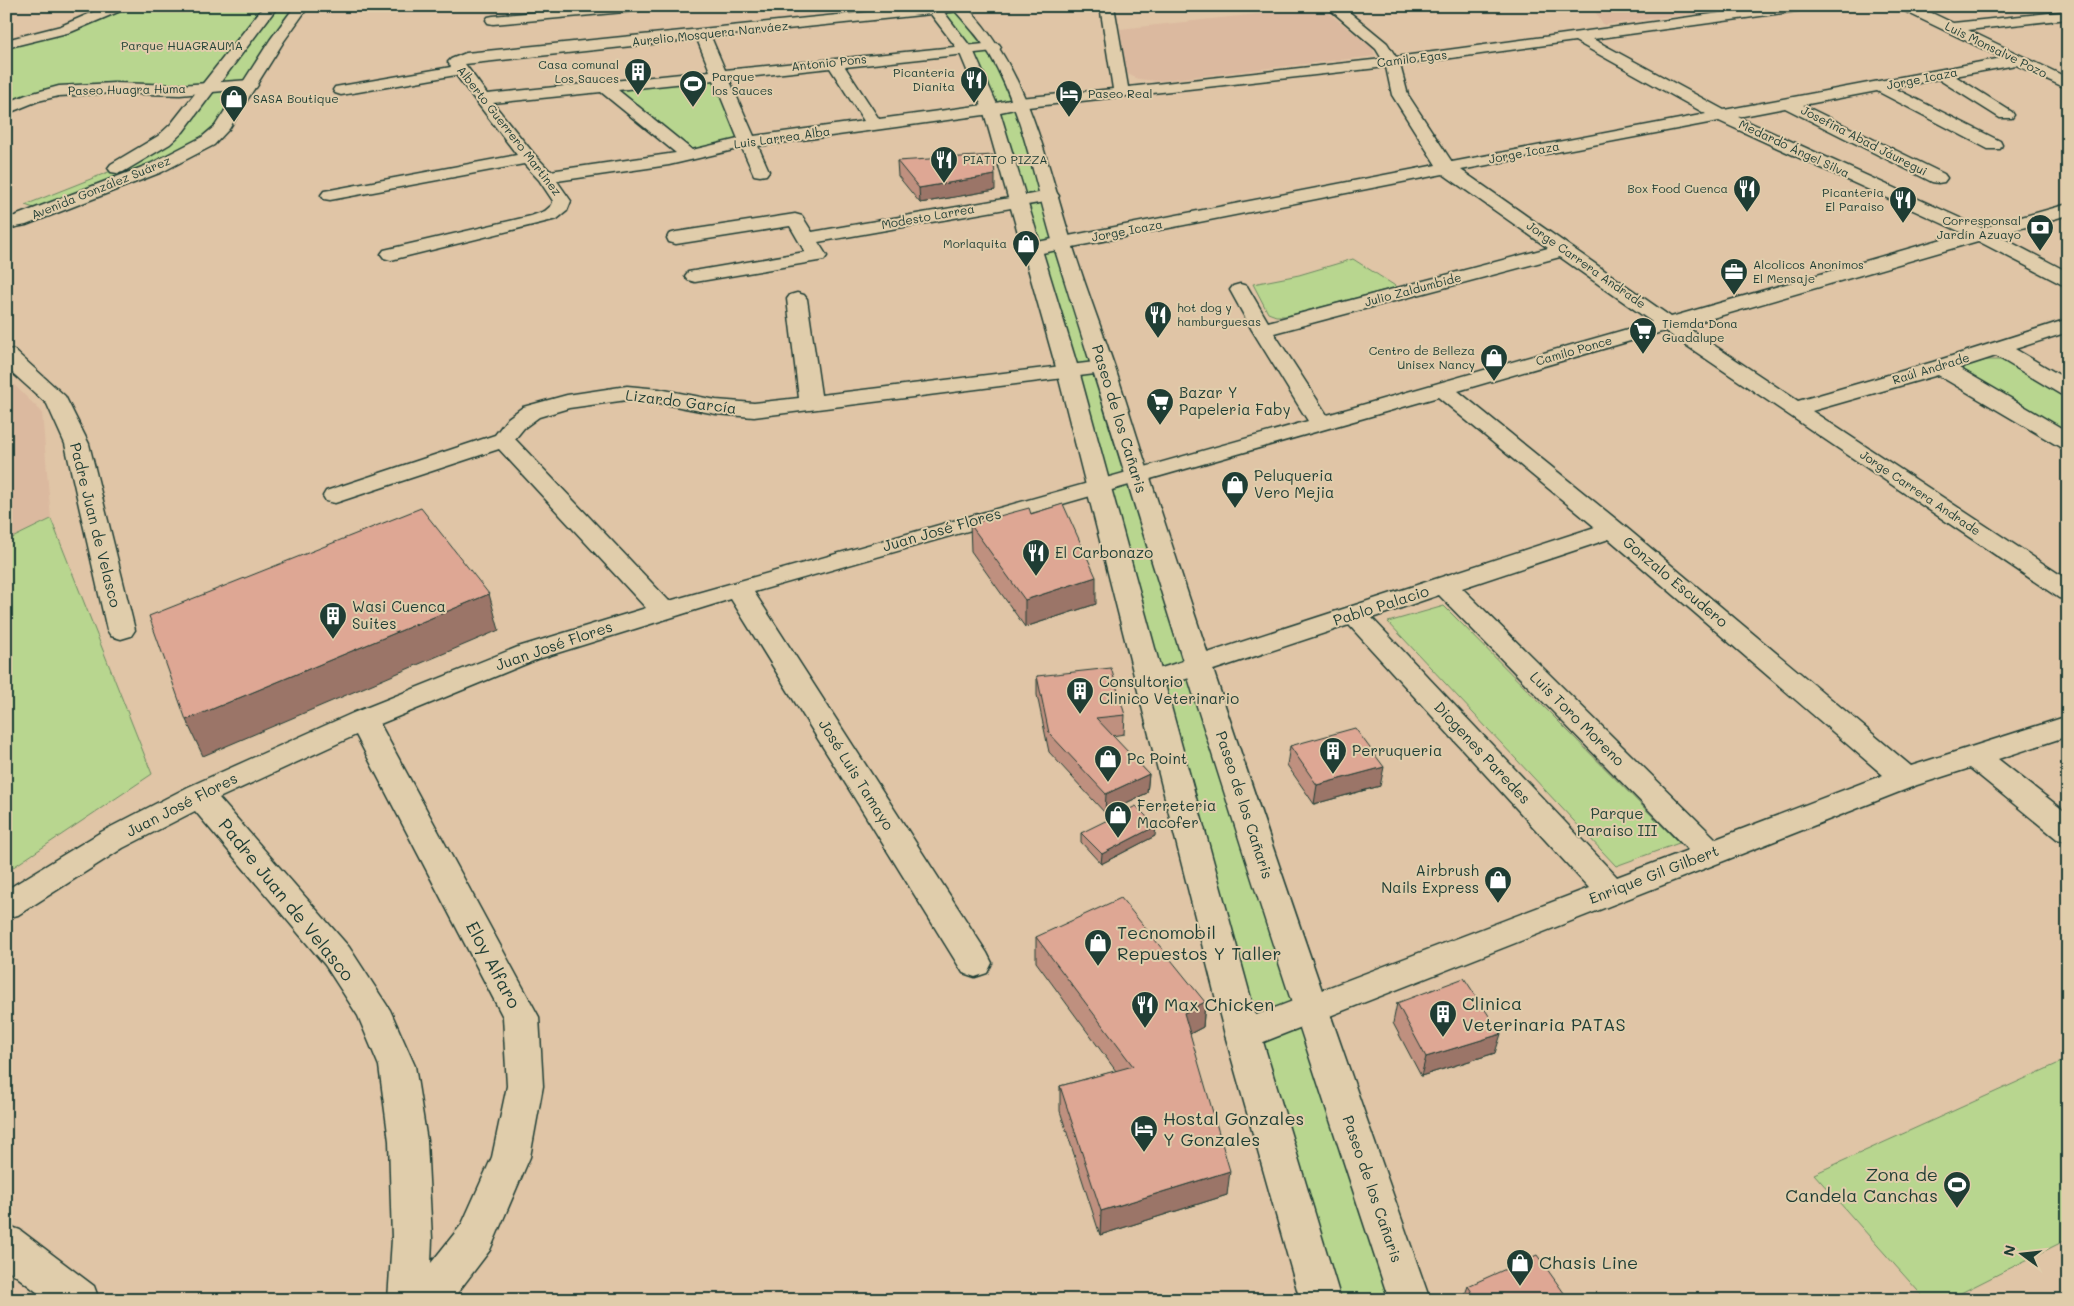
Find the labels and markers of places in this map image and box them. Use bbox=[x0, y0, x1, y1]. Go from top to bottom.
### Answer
place label: Casa comunal Los Sauces bbox=[538, 56, 619, 86]
building icon: Casa comunal Los Sauces bbox=[623, 57, 653, 96]
place label: Picanteria Dianita bbox=[893, 64, 955, 94]
restaurant icon: Picanteria Dianita bbox=[959, 65, 989, 104]
place label: Parque los Sauces bbox=[712, 68, 773, 98]
sports icon: Parque los Sauces bbox=[678, 69, 708, 108]
hotel icon: Paseo Real bbox=[1054, 79, 1084, 118]
shop icon: SASA Boutique bbox=[219, 84, 249, 123]
place label: Paseo Real bbox=[1088, 85, 1153, 101]
place label: SASA Boutique bbox=[253, 90, 339, 106]
restaurant icon: PIATTO PIZZA bbox=[929, 145, 959, 184]
place label: PIATTO PIZZA bbox=[963, 151, 1048, 167]
restaurant icon: Box Food Cuenca bbox=[1732, 174, 1762, 213]
place label: Box Food Cuenca bbox=[1627, 180, 1728, 196]
place label: Picanteria El Paraiso bbox=[1822, 184, 1884, 214]
restaurant icon: Picanteria El Paraiso bbox=[1888, 185, 1918, 224]
place label: Corresponsal Jardín Azuayo bbox=[1937, 212, 2021, 242]
bank icon: Corresponsal Jardín Azuayo bbox=[2025, 213, 2055, 252]
shop icon: Morlaquita bbox=[1011, 229, 1041, 268]
place label: Morlaquita bbox=[943, 235, 1007, 251]
place label: Alcolicos Anonimos El Mensaje bbox=[1753, 256, 1864, 286]
office icon: Alcolicos Anonimos El Mensaje bbox=[1719, 257, 1749, 296]
place label: hot dog y hamburguesas bbox=[1177, 299, 1261, 329]
restaurant icon: hot dog y hamburguesas bbox=[1143, 300, 1173, 339]
place label: Tiemda Dona Guadalupe bbox=[1662, 315, 1738, 345]
supermarket icon: Tiemda Dona Guadalupe bbox=[1628, 316, 1658, 355]
place label: Centro de Belleza Unisex Nancy bbox=[1369, 342, 1475, 372]
shop icon: Centro de Belleza Unisex Nancy bbox=[1479, 343, 1509, 382]
place label: Bazar Y Papeleria Faby bbox=[1179, 382, 1291, 419]
supermarket icon: Bazar Y Papeleria Faby bbox=[1145, 387, 1175, 426]
place label: Peluqueria Vero Mejia bbox=[1254, 465, 1334, 502]
shop icon: Peluqueria Vero Mejia bbox=[1220, 470, 1250, 509]
restaurant icon: El Carbonazo bbox=[1021, 538, 1051, 577]
place label: El Carbonazo bbox=[1055, 542, 1153, 562]
place label: Wasi Cuenca Suites bbox=[352, 596, 446, 633]
building icon: Wasi Cuenca Suites bbox=[318, 601, 348, 640]
place label: Consultorio Clinico Veterinario bbox=[1099, 671, 1239, 708]
building icon: Consultorio Clinico Veterinario bbox=[1065, 676, 1095, 715]
building icon: Perruqueria bbox=[1318, 736, 1348, 775]
place label: Perruqueria bbox=[1352, 740, 1442, 760]
shop icon: Pc Point bbox=[1093, 744, 1123, 783]
place label: Pc Point bbox=[1127, 748, 1187, 768]
place label: Ferreteria Macofer bbox=[1137, 795, 1216, 832]
shop icon: Ferreteria Macofer bbox=[1103, 800, 1133, 839]
place label: Airbrush Nails Express bbox=[1381, 860, 1479, 897]
shop icon: Airbrush Nails Express bbox=[1483, 865, 1513, 904]
place label: Tecnomobil Repuestos Y Taller bbox=[1117, 920, 1282, 965]
shop icon: Tecnomobil Repuestos Y Taller bbox=[1083, 928, 1113, 967]
restaurant icon: Max Chicken bbox=[1130, 990, 1160, 1029]
place label: Clinica Veterinaria PATAS bbox=[1462, 991, 1626, 1036]
place label: Max Chicken bbox=[1164, 992, 1274, 1016]
building icon: Clinica Veterinaria PATAS bbox=[1428, 999, 1458, 1038]
place label: Hostal Gonzales Y Gonzales bbox=[1163, 1106, 1304, 1151]
hotel icon: Hostal Gonzales Y Gonzales bbox=[1129, 1114, 1159, 1153]
place label: Zona de Candela Canchas bbox=[1785, 1162, 1938, 1207]
sports icon: Zona de Candela Canchas bbox=[1942, 1170, 1972, 1209]
shop icon: Chasis Line bbox=[1505, 1248, 1535, 1287]
place label: Chasis Line bbox=[1539, 1250, 1638, 1274]

